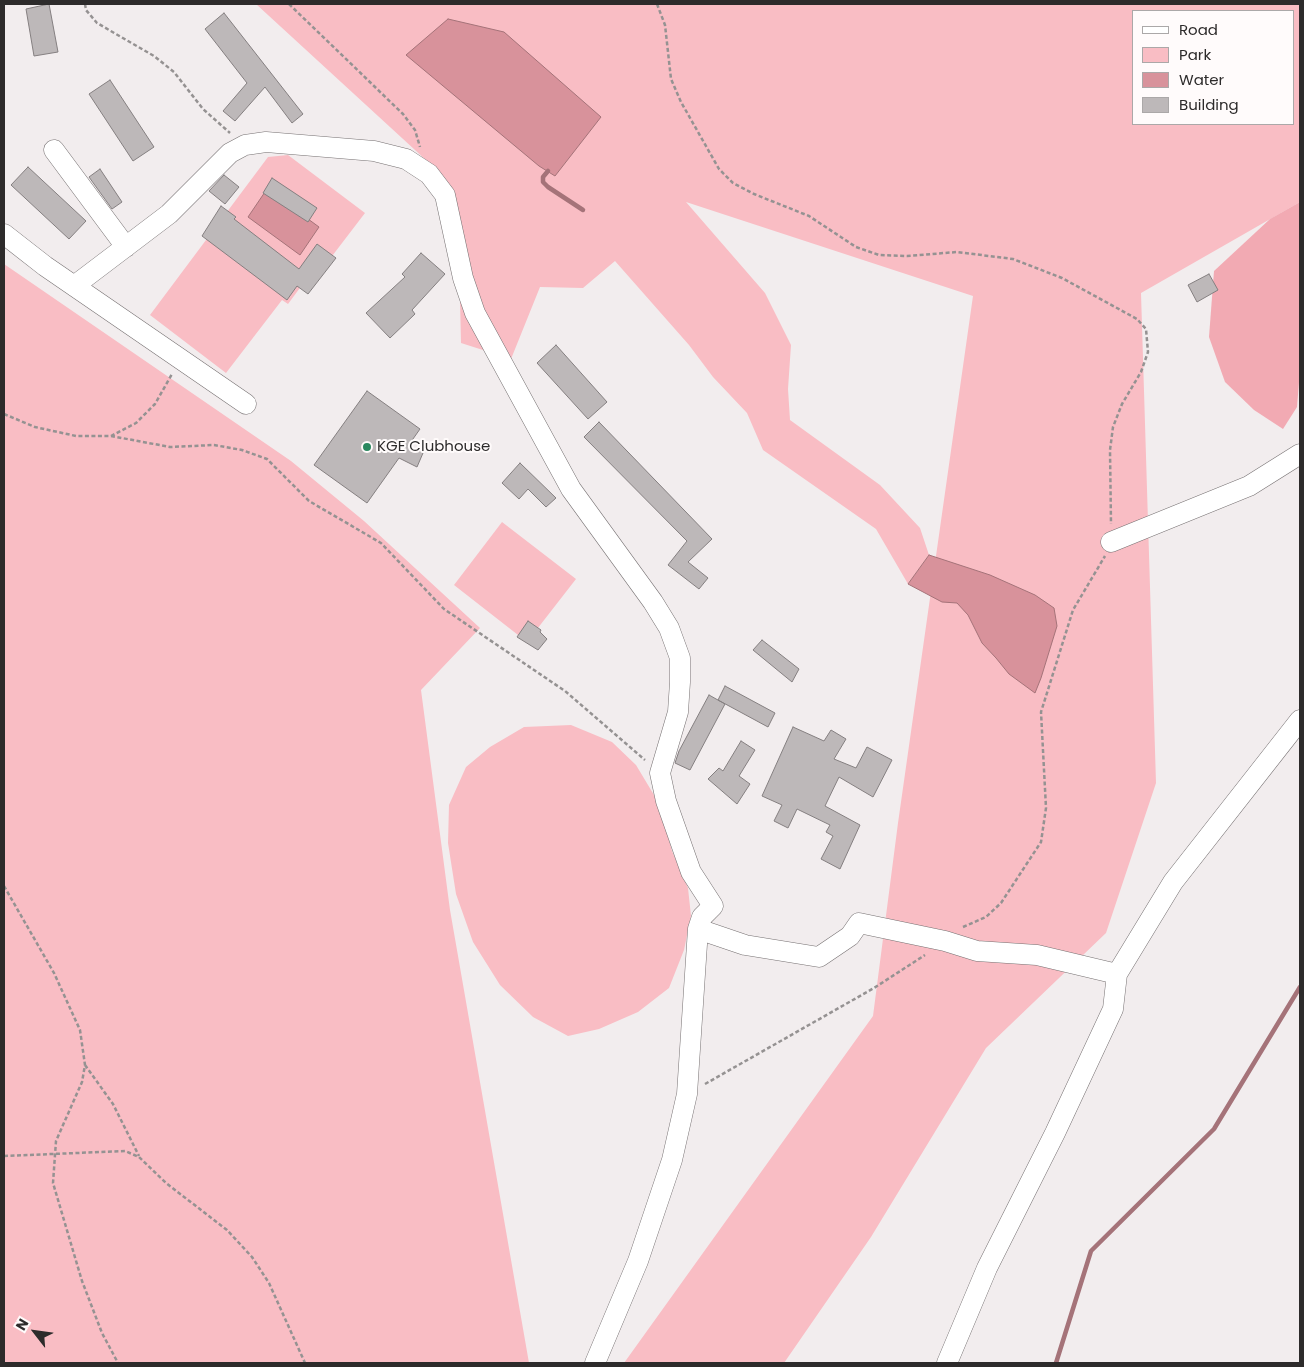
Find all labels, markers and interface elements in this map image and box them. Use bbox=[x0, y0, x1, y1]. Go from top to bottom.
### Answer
legend bbox=[1132, 10, 1294, 125]
text: Road bbox=[1179, 19, 1218, 40]
text: Park bbox=[1179, 44, 1211, 65]
text: Water bbox=[1179, 69, 1224, 90]
text: Building bbox=[1179, 94, 1239, 115]
place label: KGE Clubhouse bbox=[377, 438, 490, 456]
marker: KGE Clubhouse bbox=[361, 441, 373, 453]
north arrow bbox=[10, 1307, 60, 1357]
text: N bbox=[11, 1315, 33, 1334]

